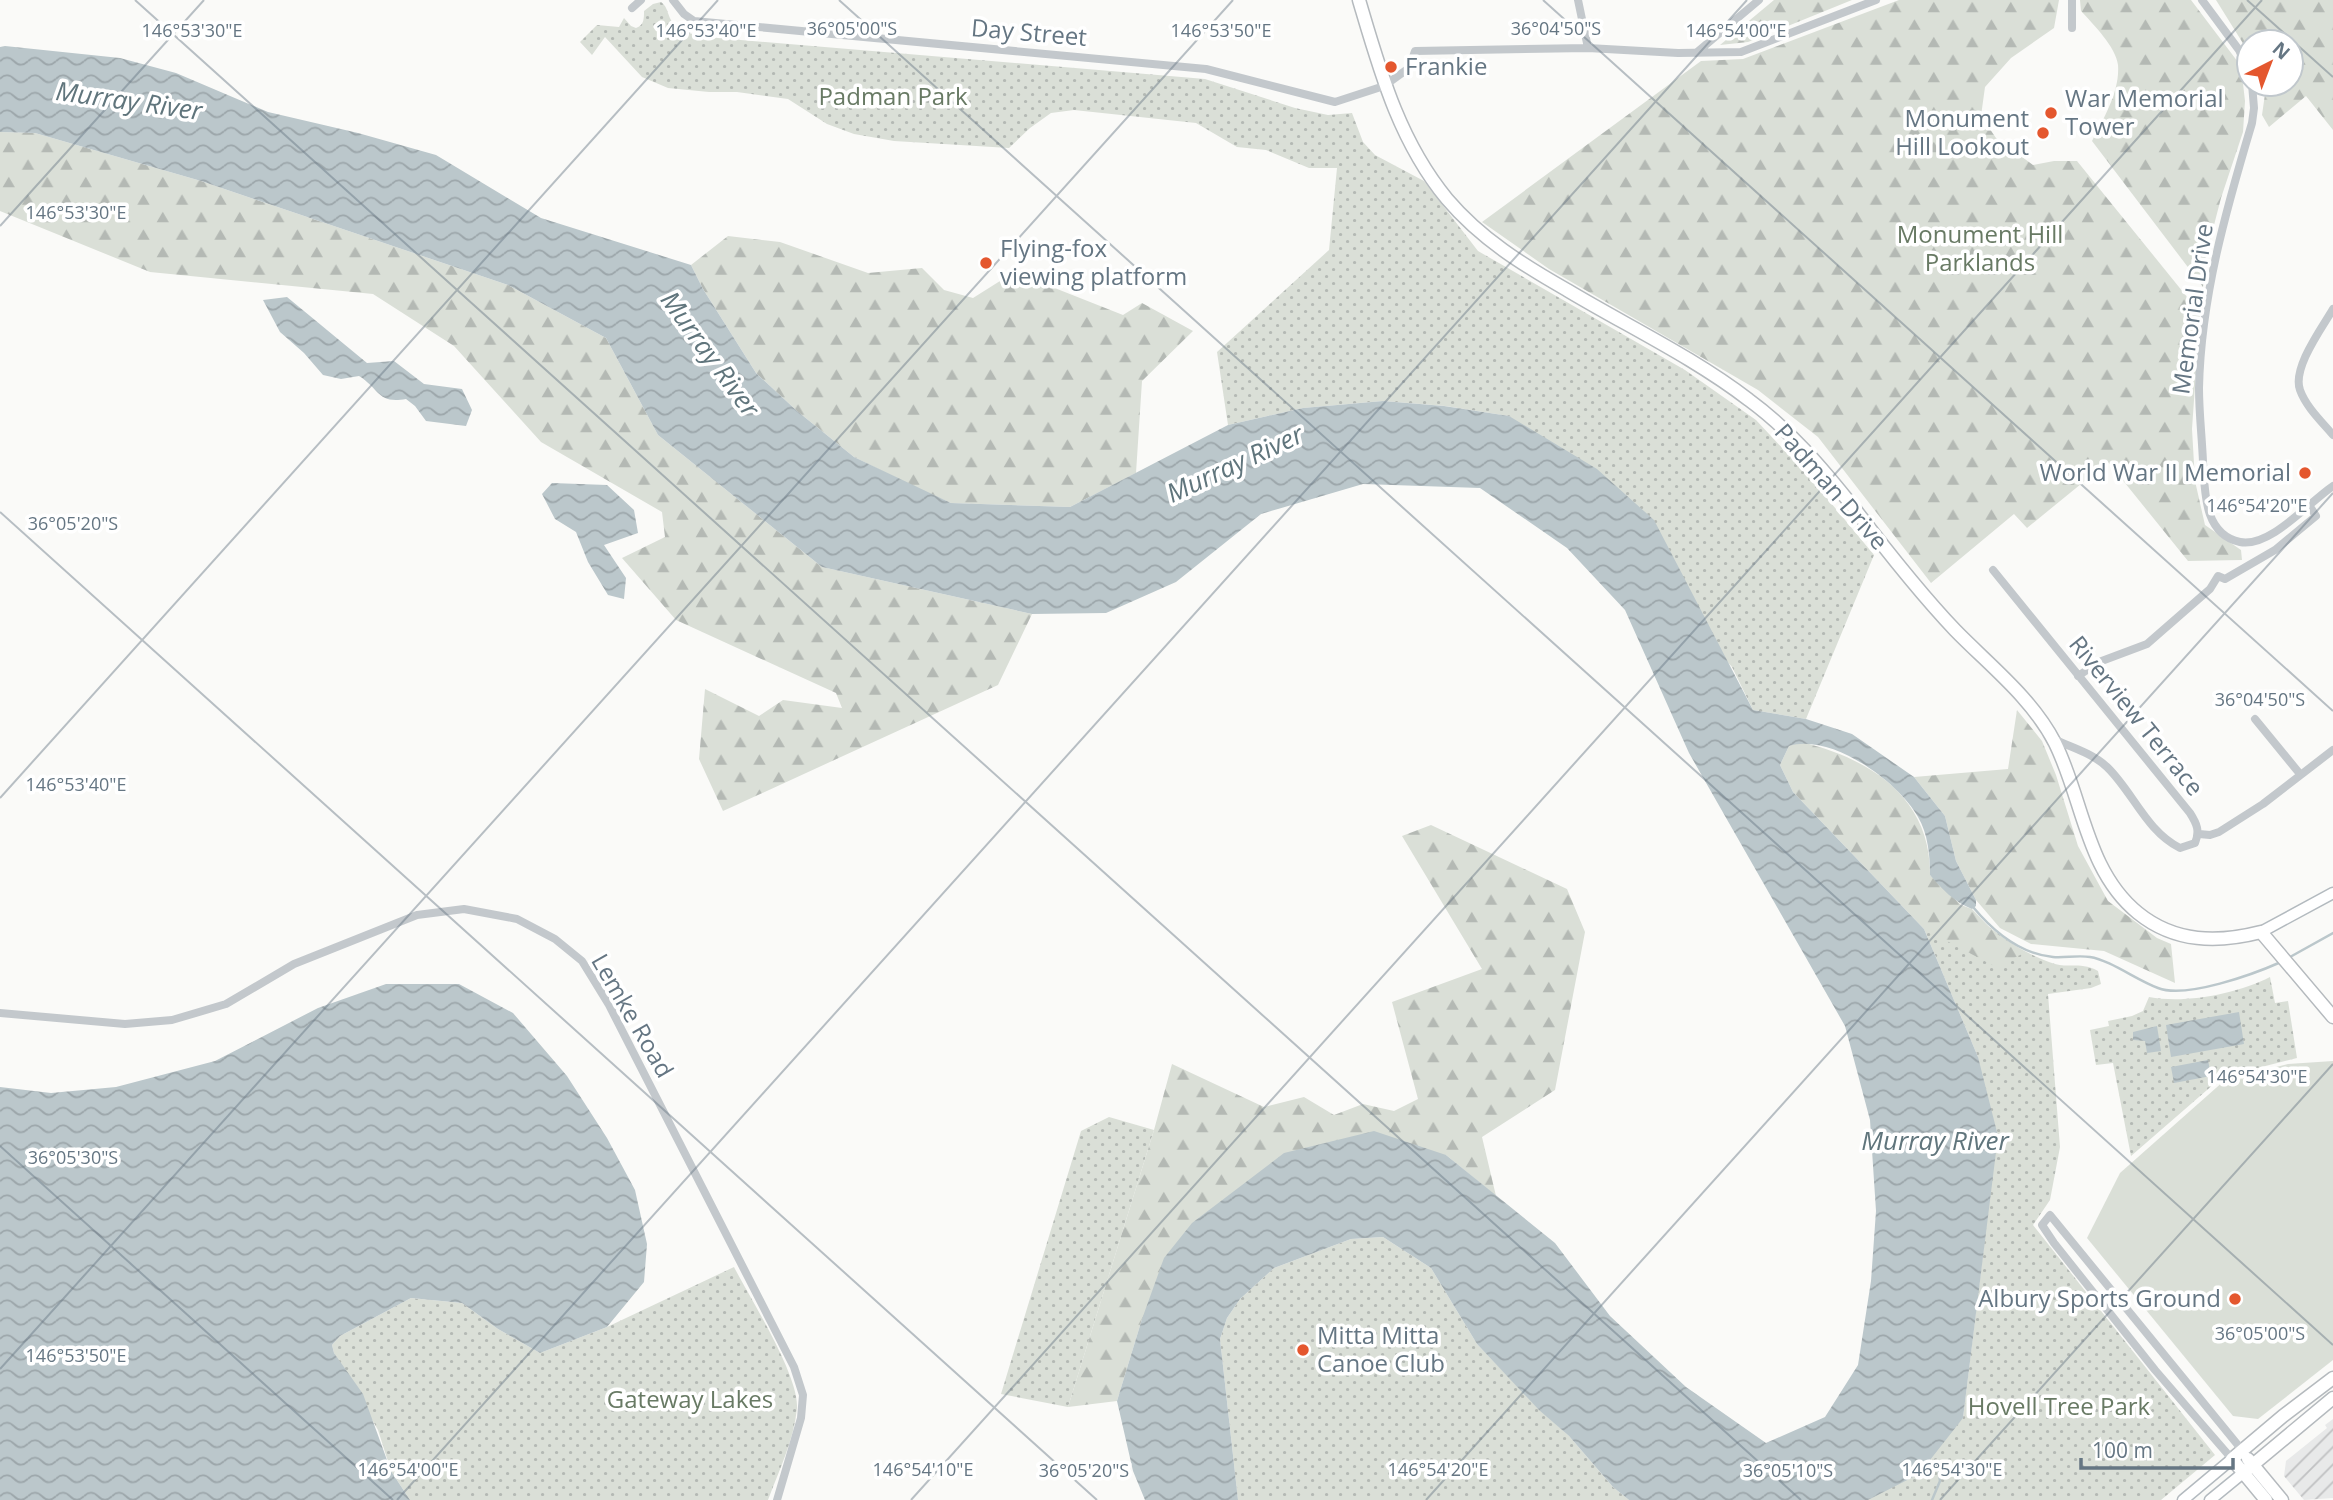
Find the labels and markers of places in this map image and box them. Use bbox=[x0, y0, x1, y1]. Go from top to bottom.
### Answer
place label: Frankie bbox=[1405, 49, 1487, 82]
marker: Frankie bbox=[1383, 59, 1399, 75]
place label: War Memorial Tower bbox=[2065, 81, 2224, 142]
place label: Monument Hill Lookout bbox=[1895, 101, 2029, 162]
marker: War Memorial Tower bbox=[2043, 105, 2059, 121]
marker: Monument Hill Lookout bbox=[2035, 125, 2051, 141]
place label: Flying-fox viewing platform bbox=[1000, 231, 1187, 292]
marker: Flying-fox viewing platform bbox=[978, 255, 994, 271]
place label: World War II Memorial bbox=[2039, 455, 2291, 488]
marker: World War II Memorial bbox=[2297, 465, 2313, 481]
place label: Albury Sports Ground bbox=[1978, 1281, 2221, 1314]
marker: Albury Sports Ground bbox=[2227, 1291, 2243, 1307]
place label: Mitta Mitta Canoe Club bbox=[1317, 1318, 1445, 1379]
marker: Mitta Mitta Canoe Club bbox=[1295, 1342, 1311, 1358]

